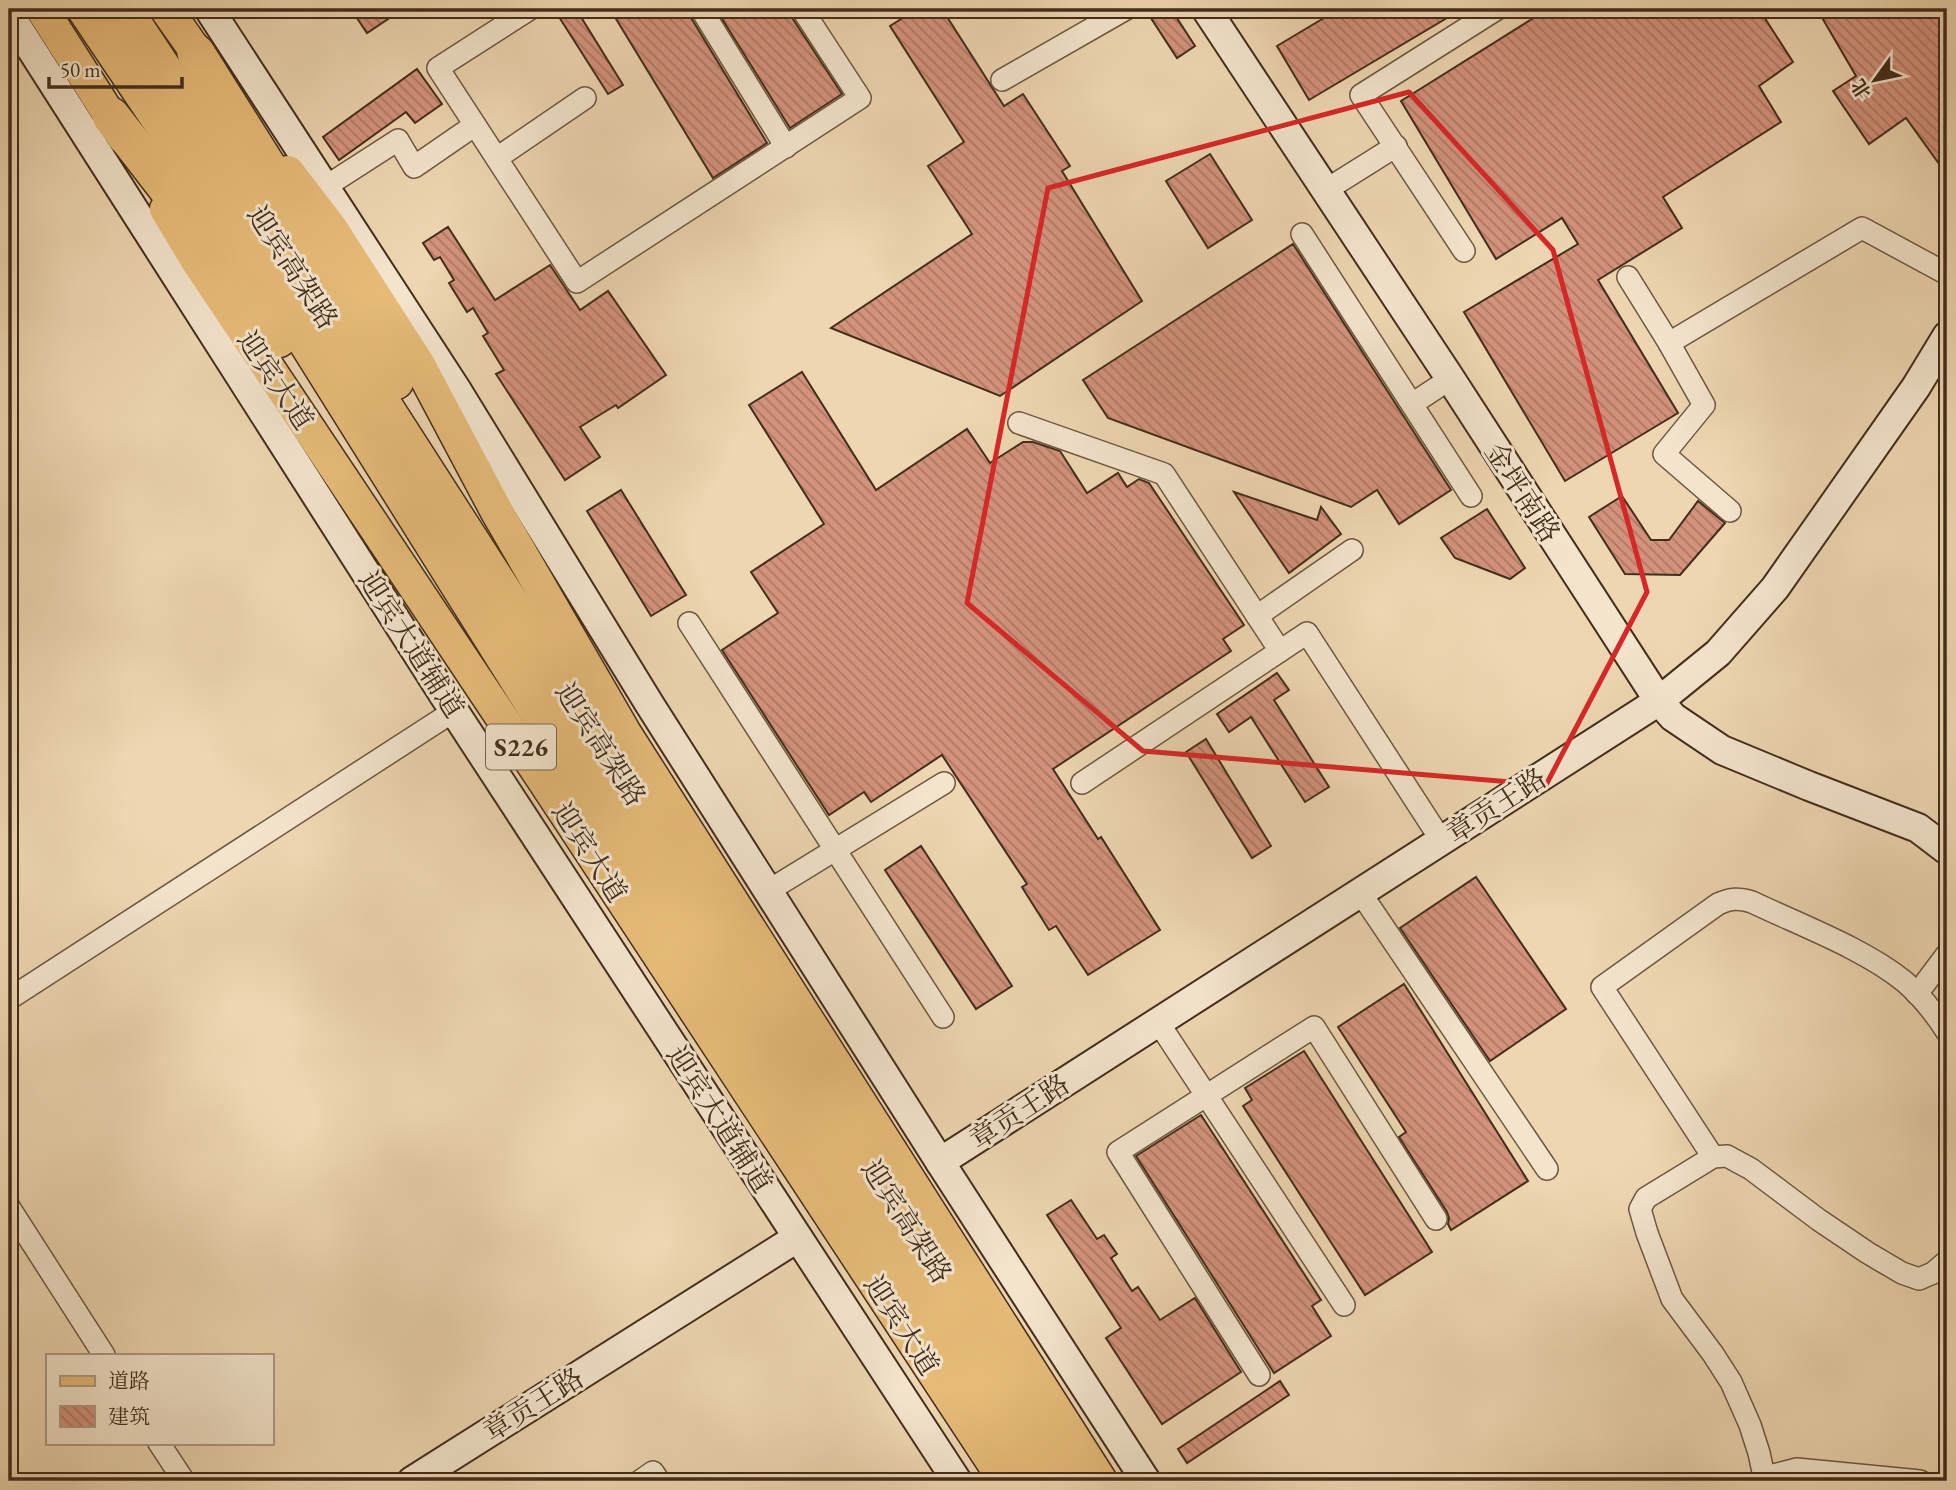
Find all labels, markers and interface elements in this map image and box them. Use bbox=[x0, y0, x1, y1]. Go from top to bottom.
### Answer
scale bar bbox=[49, 46, 182, 90]
north arrow bbox=[1840, 46, 1910, 116]
text: 50 m bbox=[60, 56, 101, 83]
text: 北 bbox=[1846, 74, 1877, 104]
street label: 迎宾高架路 bbox=[240, 198, 346, 336]
street label: 迎宾大道 bbox=[230, 324, 322, 436]
street label: 金坪南路 bbox=[1477, 435, 1569, 549]
street label: 迎宾大道辅道 bbox=[351, 564, 473, 724]
street label: 迎宾高架路 bbox=[548, 675, 654, 813]
road number: S226 bbox=[486, 724, 556, 769]
street label: 章贡王路 bbox=[1439, 759, 1553, 851]
street label: 迎宾大道 bbox=[544, 795, 636, 909]
street label: 迎宾大道辅道 bbox=[659, 1039, 781, 1199]
street label: 章贡王路 bbox=[962, 1065, 1076, 1157]
street label: 迎宾高架路 bbox=[854, 1152, 960, 1290]
street label: 迎宾大道 bbox=[856, 1268, 948, 1382]
legend bbox=[46, 1354, 273, 1444]
street label: 章贡王路 bbox=[476, 1359, 590, 1449]
text: 道路 bbox=[108, 1367, 150, 1394]
text: 建筑 bbox=[108, 1403, 150, 1430]

